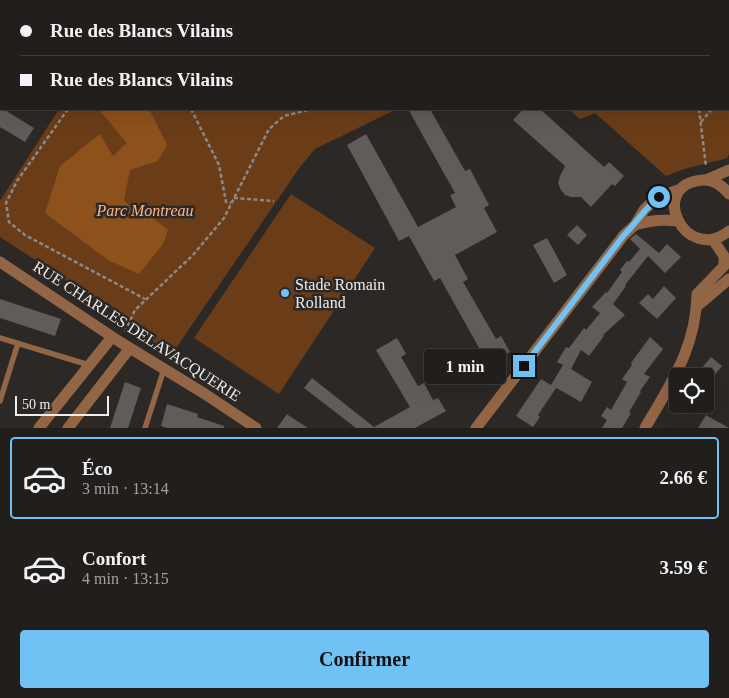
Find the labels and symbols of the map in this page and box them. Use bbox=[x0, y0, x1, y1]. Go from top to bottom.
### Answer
route start bbox=[648, 186, 670, 208]
park label: Parc Montreau bbox=[95, 202, 194, 219]
street label: RUE CHARLES DELAVACQUERIE bbox=[30, 257, 244, 405]
place label: Stade Romain Rolland bbox=[295, 276, 385, 311]
marker: Stade Romain Rolland bbox=[279, 287, 291, 299]
callout: 1 min bbox=[424, 348, 506, 384]
route end bbox=[513, 355, 535, 377]
scale bar bbox=[15, 393, 109, 416]

